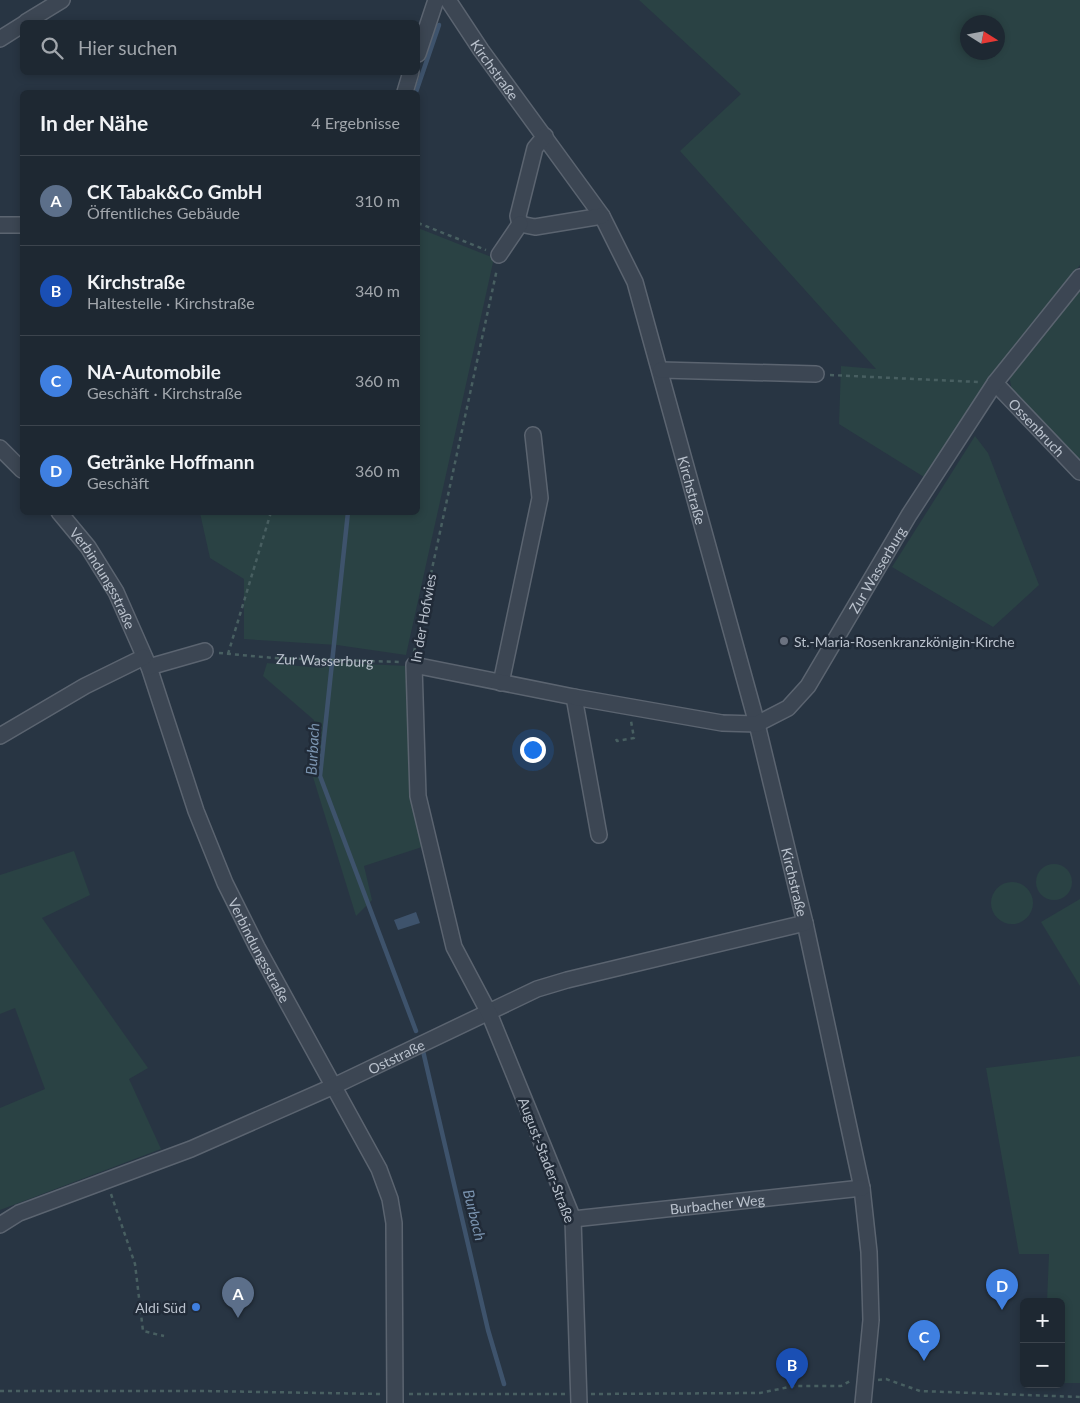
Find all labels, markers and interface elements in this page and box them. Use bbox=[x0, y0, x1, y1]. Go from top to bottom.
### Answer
north arrow bbox=[960, 15, 1005, 60]
search box bbox=[20, 20, 420, 75]
icon: search bbox=[38, 34, 66, 62]
text: Hier suchen bbox=[78, 36, 177, 59]
street label: Kirchstraße bbox=[468, 36, 523, 103]
text: In der Nähe bbox=[40, 110, 148, 135]
text: 4 Ergebnisse bbox=[311, 113, 400, 132]
text: CK Tabak&Co GmbH bbox=[87, 180, 263, 203]
text: A bbox=[50, 191, 62, 210]
text: 310 m bbox=[355, 191, 400, 210]
text: Öffentliches Gebäude bbox=[87, 203, 240, 222]
text: Kirchstraße bbox=[87, 270, 185, 293]
text: B bbox=[51, 281, 61, 300]
text: 340 m bbox=[355, 281, 400, 300]
text: Haltestelle · Kirchstraße bbox=[87, 293, 255, 312]
text: NA-Automobile bbox=[87, 360, 221, 383]
text: C bbox=[51, 371, 61, 390]
text: 360 m bbox=[355, 371, 400, 390]
text: Geschäft · Kirchstraße bbox=[87, 383, 242, 402]
street label: Ossenbruch bbox=[1006, 395, 1069, 460]
text: Getränke Hoffmann bbox=[87, 450, 255, 473]
street label: Kirchstraße bbox=[675, 454, 710, 526]
text: D bbox=[50, 461, 62, 480]
text: 360 m bbox=[355, 461, 400, 480]
text: Geschäft bbox=[87, 473, 149, 492]
street label: Zur Wasserburg bbox=[845, 523, 909, 616]
street label: Verbindungsstraße bbox=[67, 524, 140, 631]
street label: In der Hofwies bbox=[407, 572, 439, 664]
place label: St.-Maria-Rosenkranzkönigin-Kirche bbox=[794, 633, 1015, 650]
marker: St.-Maria-Rosenkranzkönigin-Kirche bbox=[778, 635, 790, 647]
street label: Zur Wasserburg bbox=[276, 650, 374, 670]
water label: Burbach bbox=[302, 722, 322, 776]
your location bbox=[520, 737, 546, 763]
street label: Kirchstraße bbox=[779, 846, 812, 918]
street label: Verbindungsstraße bbox=[225, 895, 294, 1005]
street label: Oststraße bbox=[365, 1036, 427, 1077]
street label: August-Stader-Straße bbox=[515, 1095, 579, 1225]
water label: Burbach bbox=[460, 1187, 490, 1243]
street label: Burbacher Weg bbox=[669, 1190, 765, 1217]
pin: D bbox=[986, 1269, 1018, 1310]
pin: A bbox=[222, 1277, 254, 1318]
map controls bbox=[1020, 1298, 1065, 1388]
button: + bbox=[1020, 1298, 1065, 1343]
place label: Aldi Süd bbox=[135, 1299, 186, 1316]
marker: Aldi Süd bbox=[190, 1301, 202, 1313]
pin: C bbox=[908, 1320, 940, 1361]
button: − bbox=[1020, 1343, 1065, 1388]
pin: B bbox=[776, 1348, 808, 1389]

